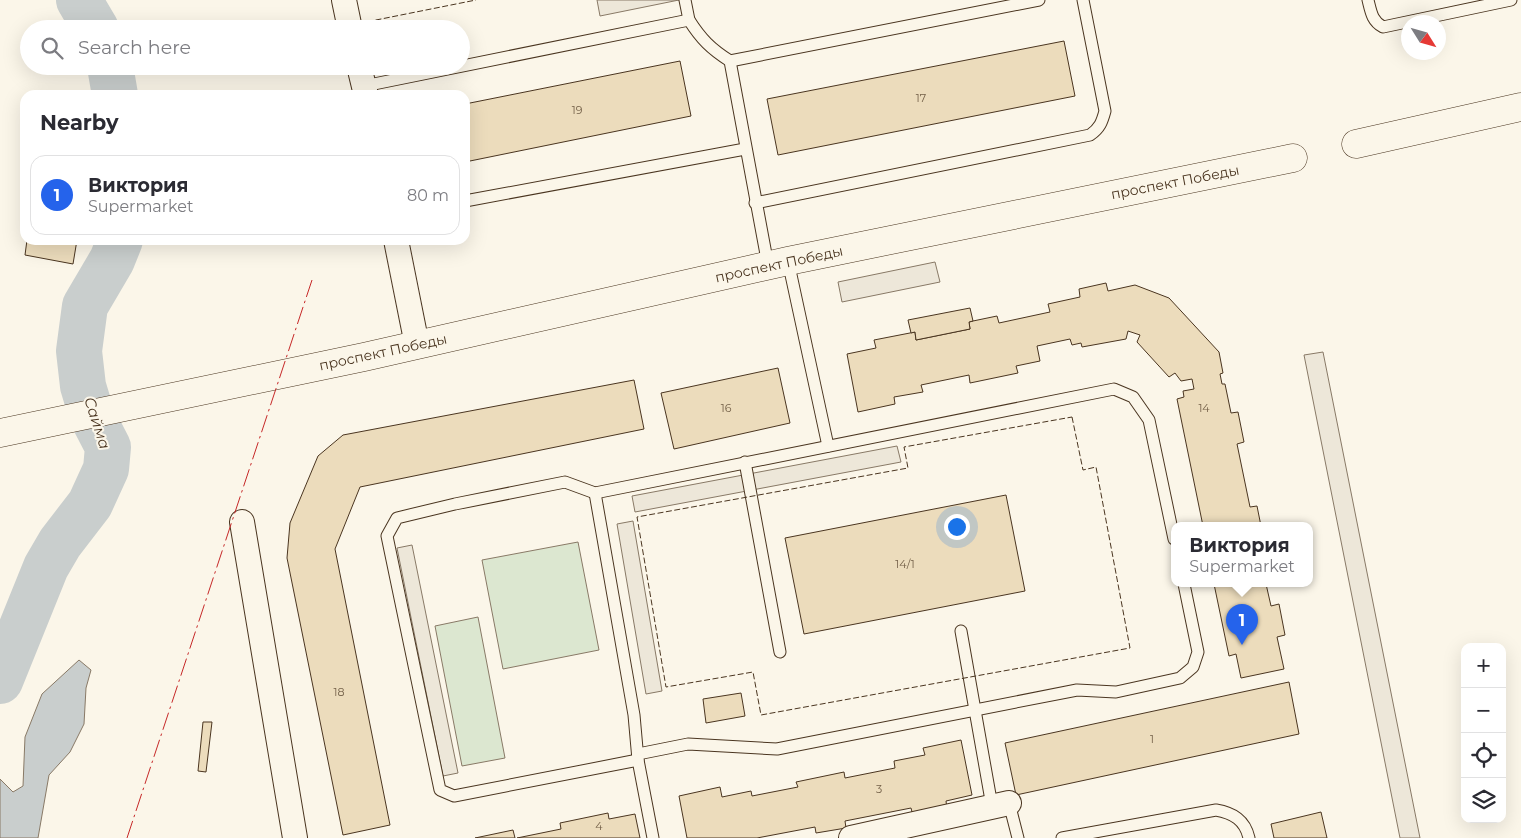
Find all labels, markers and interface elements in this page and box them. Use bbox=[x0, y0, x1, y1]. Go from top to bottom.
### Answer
north arrow bbox=[1401, 15, 1446, 60]
search box bbox=[20, 20, 470, 75]
icon: search bbox=[38, 34, 66, 62]
text: Search here bbox=[78, 36, 191, 59]
house number: 17 bbox=[916, 91, 926, 105]
house number: 19 bbox=[572, 103, 583, 117]
text: Nearby bbox=[40, 110, 119, 135]
street label: проспект Победы bbox=[1109, 161, 1241, 203]
text: Виктория bbox=[88, 174, 189, 197]
text: 1 bbox=[54, 186, 60, 205]
text: 80 m bbox=[407, 186, 449, 205]
text: Supermarket bbox=[88, 197, 194, 216]
street label: проспект Победы bbox=[713, 242, 845, 286]
street label: проспект Победы bbox=[317, 330, 449, 374]
water label: Сайма bbox=[80, 394, 115, 451]
house number: 16 bbox=[721, 401, 732, 415]
house number: 14 bbox=[1198, 401, 1210, 415]
your location bbox=[944, 514, 970, 540]
popup bbox=[1171, 522, 1313, 587]
text: Виктория bbox=[1189, 534, 1290, 557]
house number: 14/1 bbox=[895, 557, 915, 571]
text: Supermarket bbox=[1189, 557, 1295, 576]
pin: 1 bbox=[1226, 604, 1258, 645]
map controls bbox=[1461, 643, 1506, 823]
button: + bbox=[1461, 643, 1506, 688]
house number: 18 bbox=[334, 685, 345, 699]
button: − bbox=[1461, 688, 1506, 733]
house number: 1 bbox=[1150, 732, 1154, 746]
button: locate bbox=[1461, 733, 1506, 778]
button: layers bbox=[1461, 778, 1506, 823]
house number: 3 bbox=[876, 782, 882, 796]
house number: 4 bbox=[595, 819, 603, 833]

